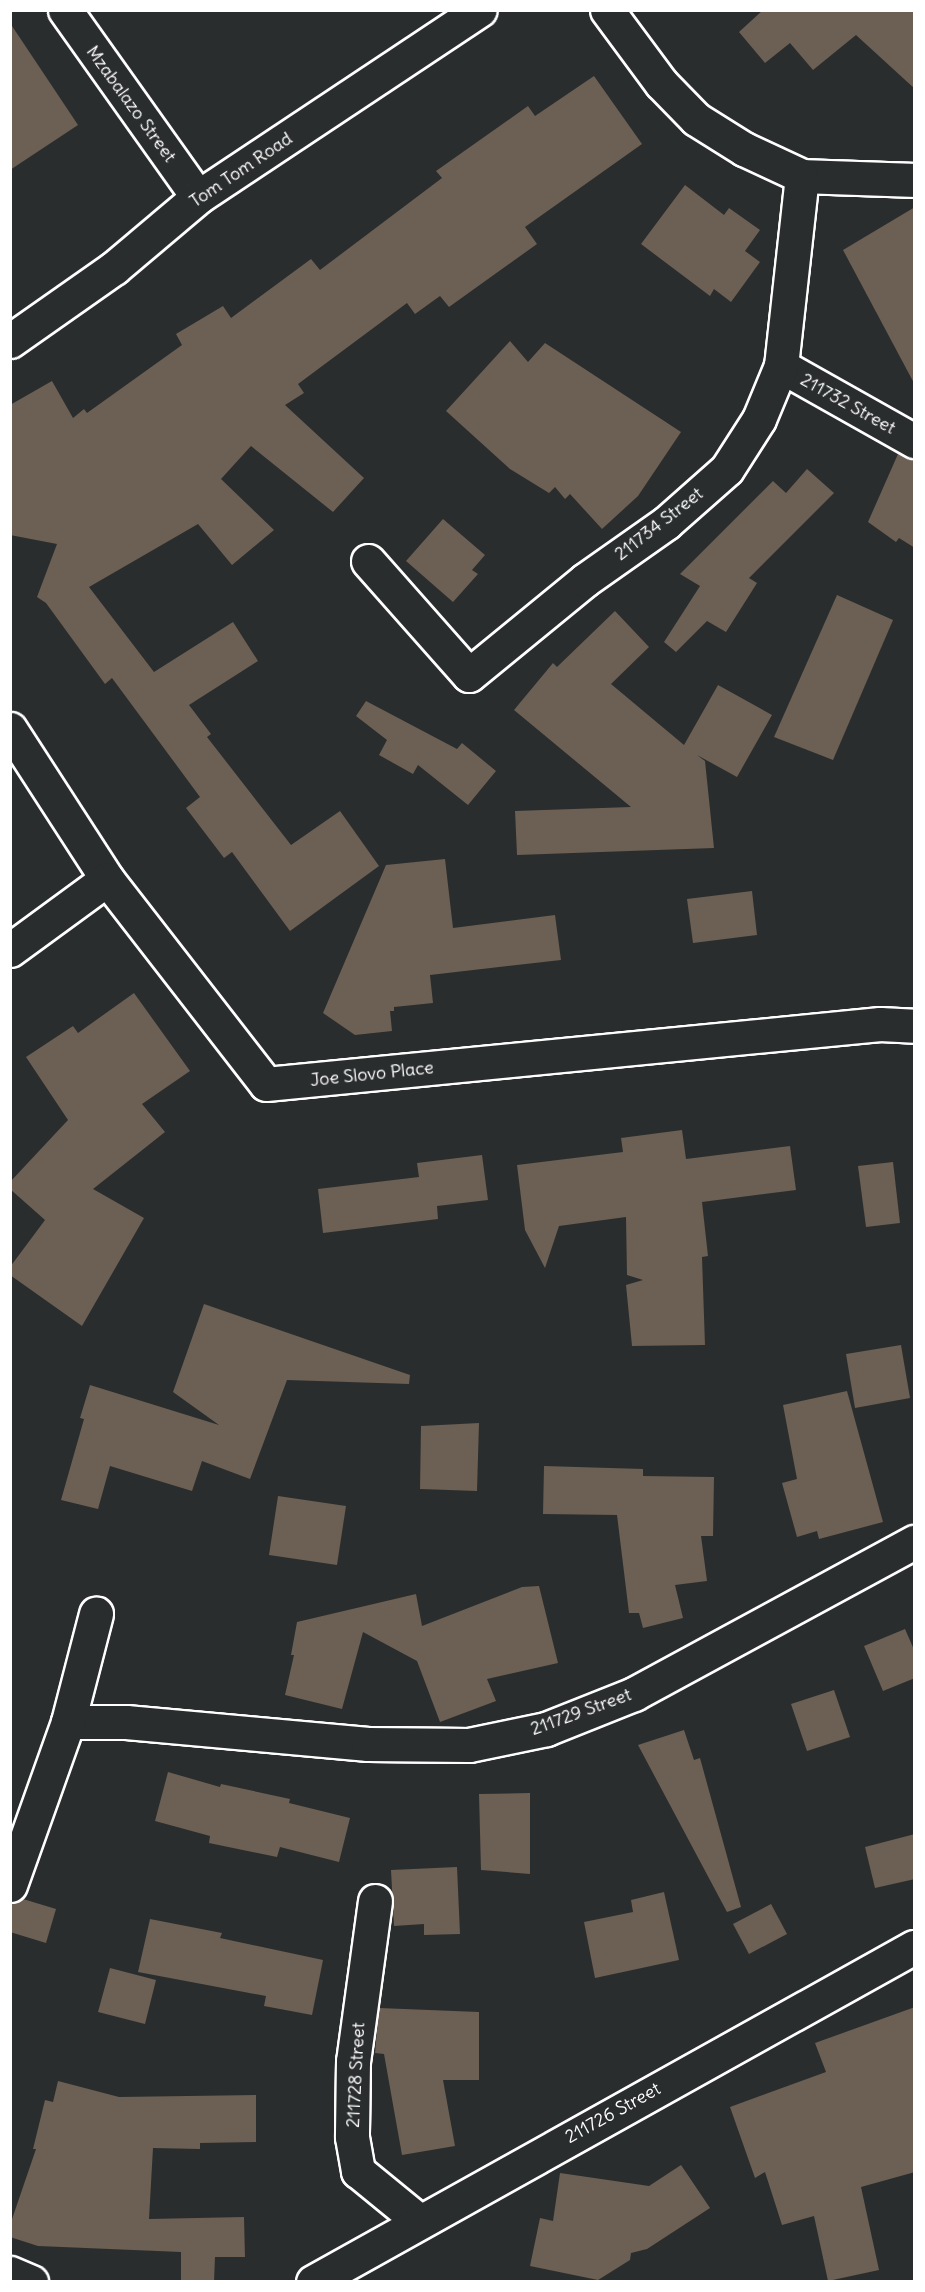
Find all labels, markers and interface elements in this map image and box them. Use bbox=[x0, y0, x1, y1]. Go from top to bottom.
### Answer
street label: Mzabalazo Street bbox=[81, 42, 181, 166]
street label: Tom Tom Road bbox=[186, 128, 296, 212]
street label: 211732 Street bbox=[797, 369, 899, 439]
street label: 211734 Street bbox=[611, 483, 707, 565]
street label: Joe Slovo Place bbox=[309, 1057, 435, 1091]
street label: 211729 Street bbox=[528, 1684, 634, 1740]
street label: 211728 Street bbox=[342, 2022, 370, 2128]
street label: 211726 Street bbox=[562, 2078, 664, 2148]

